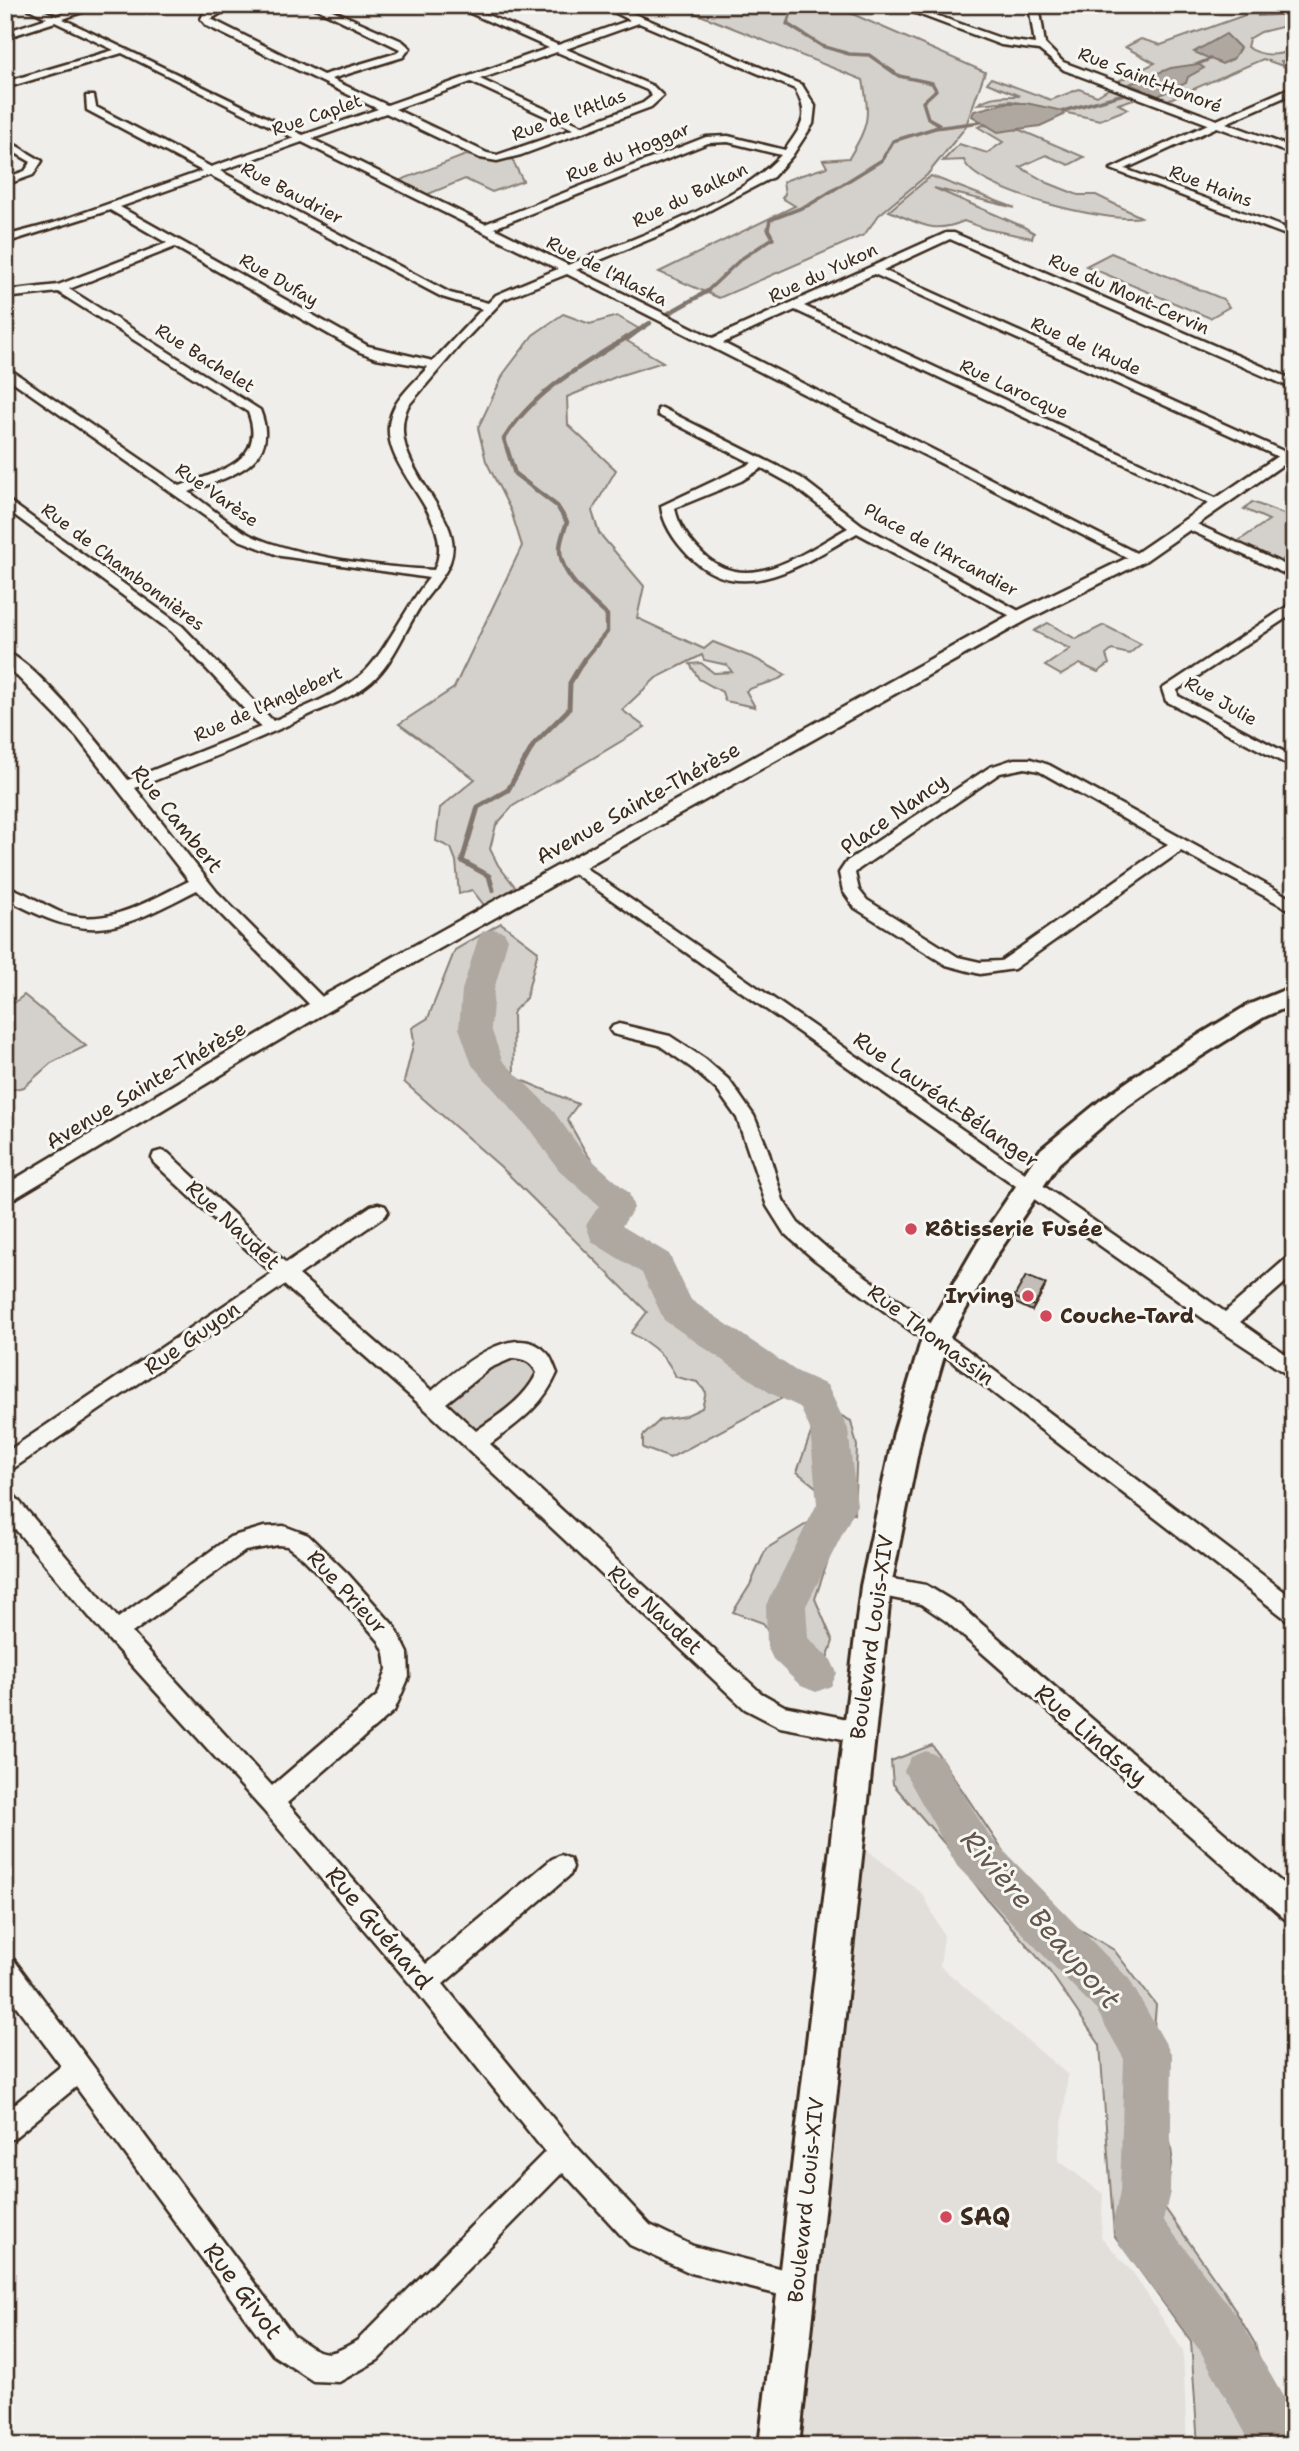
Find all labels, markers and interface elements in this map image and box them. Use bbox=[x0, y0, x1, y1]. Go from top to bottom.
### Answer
street label: Rue Saint-Honoré bbox=[1075, 42, 1225, 118]
street label: Rue de l'Atlas bbox=[509, 83, 629, 147]
street label: Rue Caplet bbox=[269, 88, 365, 142]
street label: Rue du Hoggar bbox=[563, 116, 693, 188]
street label: Rue Baudrier bbox=[237, 156, 347, 230]
street label: Rue du Balkan bbox=[628, 157, 752, 233]
street label: Rue Hains bbox=[1166, 159, 1256, 213]
street label: Rue de l'Alaska bbox=[542, 230, 672, 312]
street label: Rue du Yukon bbox=[765, 237, 881, 309]
street label: Rue Dufay bbox=[235, 248, 323, 312]
street label: Rue du Mont-Cervin bbox=[1045, 248, 1213, 340]
street label: Rue de l'Aude bbox=[1027, 311, 1145, 381]
street label: Rue Bachelet bbox=[151, 318, 259, 398]
street label: Rue Larocque bbox=[956, 353, 1072, 425]
street label: Rue Varèse bbox=[171, 457, 263, 533]
street label: Rue de Chambonnières bbox=[36, 498, 210, 636]
street label: Place de l'Arcandier bbox=[860, 498, 1022, 602]
street label: Rue de l'Anglebert bbox=[190, 660, 346, 748]
street label: Rue Julie bbox=[1180, 671, 1262, 731]
street label: Avenue Sainte-Thérèse bbox=[531, 735, 745, 871]
street label: Rue Cambert bbox=[125, 759, 229, 879]
street label: Place Nancy bbox=[835, 767, 953, 861]
street label: Avenue Sainte-Thérèse bbox=[41, 1014, 251, 1156]
street label: Rue Lauréat-Bélanger bbox=[848, 1025, 1044, 1175]
street label: Rue Naudet bbox=[180, 1174, 286, 1276]
place label: Rôtisserie Fusée bbox=[925, 1215, 1103, 1243]
marker: Rôtisserie Fusée bbox=[903, 1221, 919, 1237]
street label: Rue Thomassin bbox=[862, 1278, 1000, 1392]
place label: Irving bbox=[945, 1282, 1014, 1310]
marker: Irving bbox=[1020, 1288, 1036, 1304]
street label: Rue Guyon bbox=[139, 1295, 245, 1381]
place label: Couche-Tard bbox=[1060, 1302, 1194, 1330]
marker: Couche-Tard bbox=[1038, 1308, 1054, 1324]
street label: Boulevard Louis-XIV bbox=[844, 1533, 900, 1741]
street label: Rue Prieur bbox=[301, 1544, 393, 1640]
street label: Rue Naudet bbox=[602, 1559, 708, 1661]
street label: Rue Lindsay bbox=[1028, 1677, 1154, 1793]
water label: Rivière Beauport bbox=[952, 1821, 1130, 2017]
street label: Rue Guénard bbox=[318, 1860, 440, 1996]
street label: Boulevard Louis-XIV bbox=[781, 2096, 831, 2304]
place label: SAQ bbox=[960, 2201, 1011, 2233]
marker: SAQ bbox=[938, 2209, 954, 2225]
street label: Rue Givot bbox=[196, 2236, 290, 2346]

